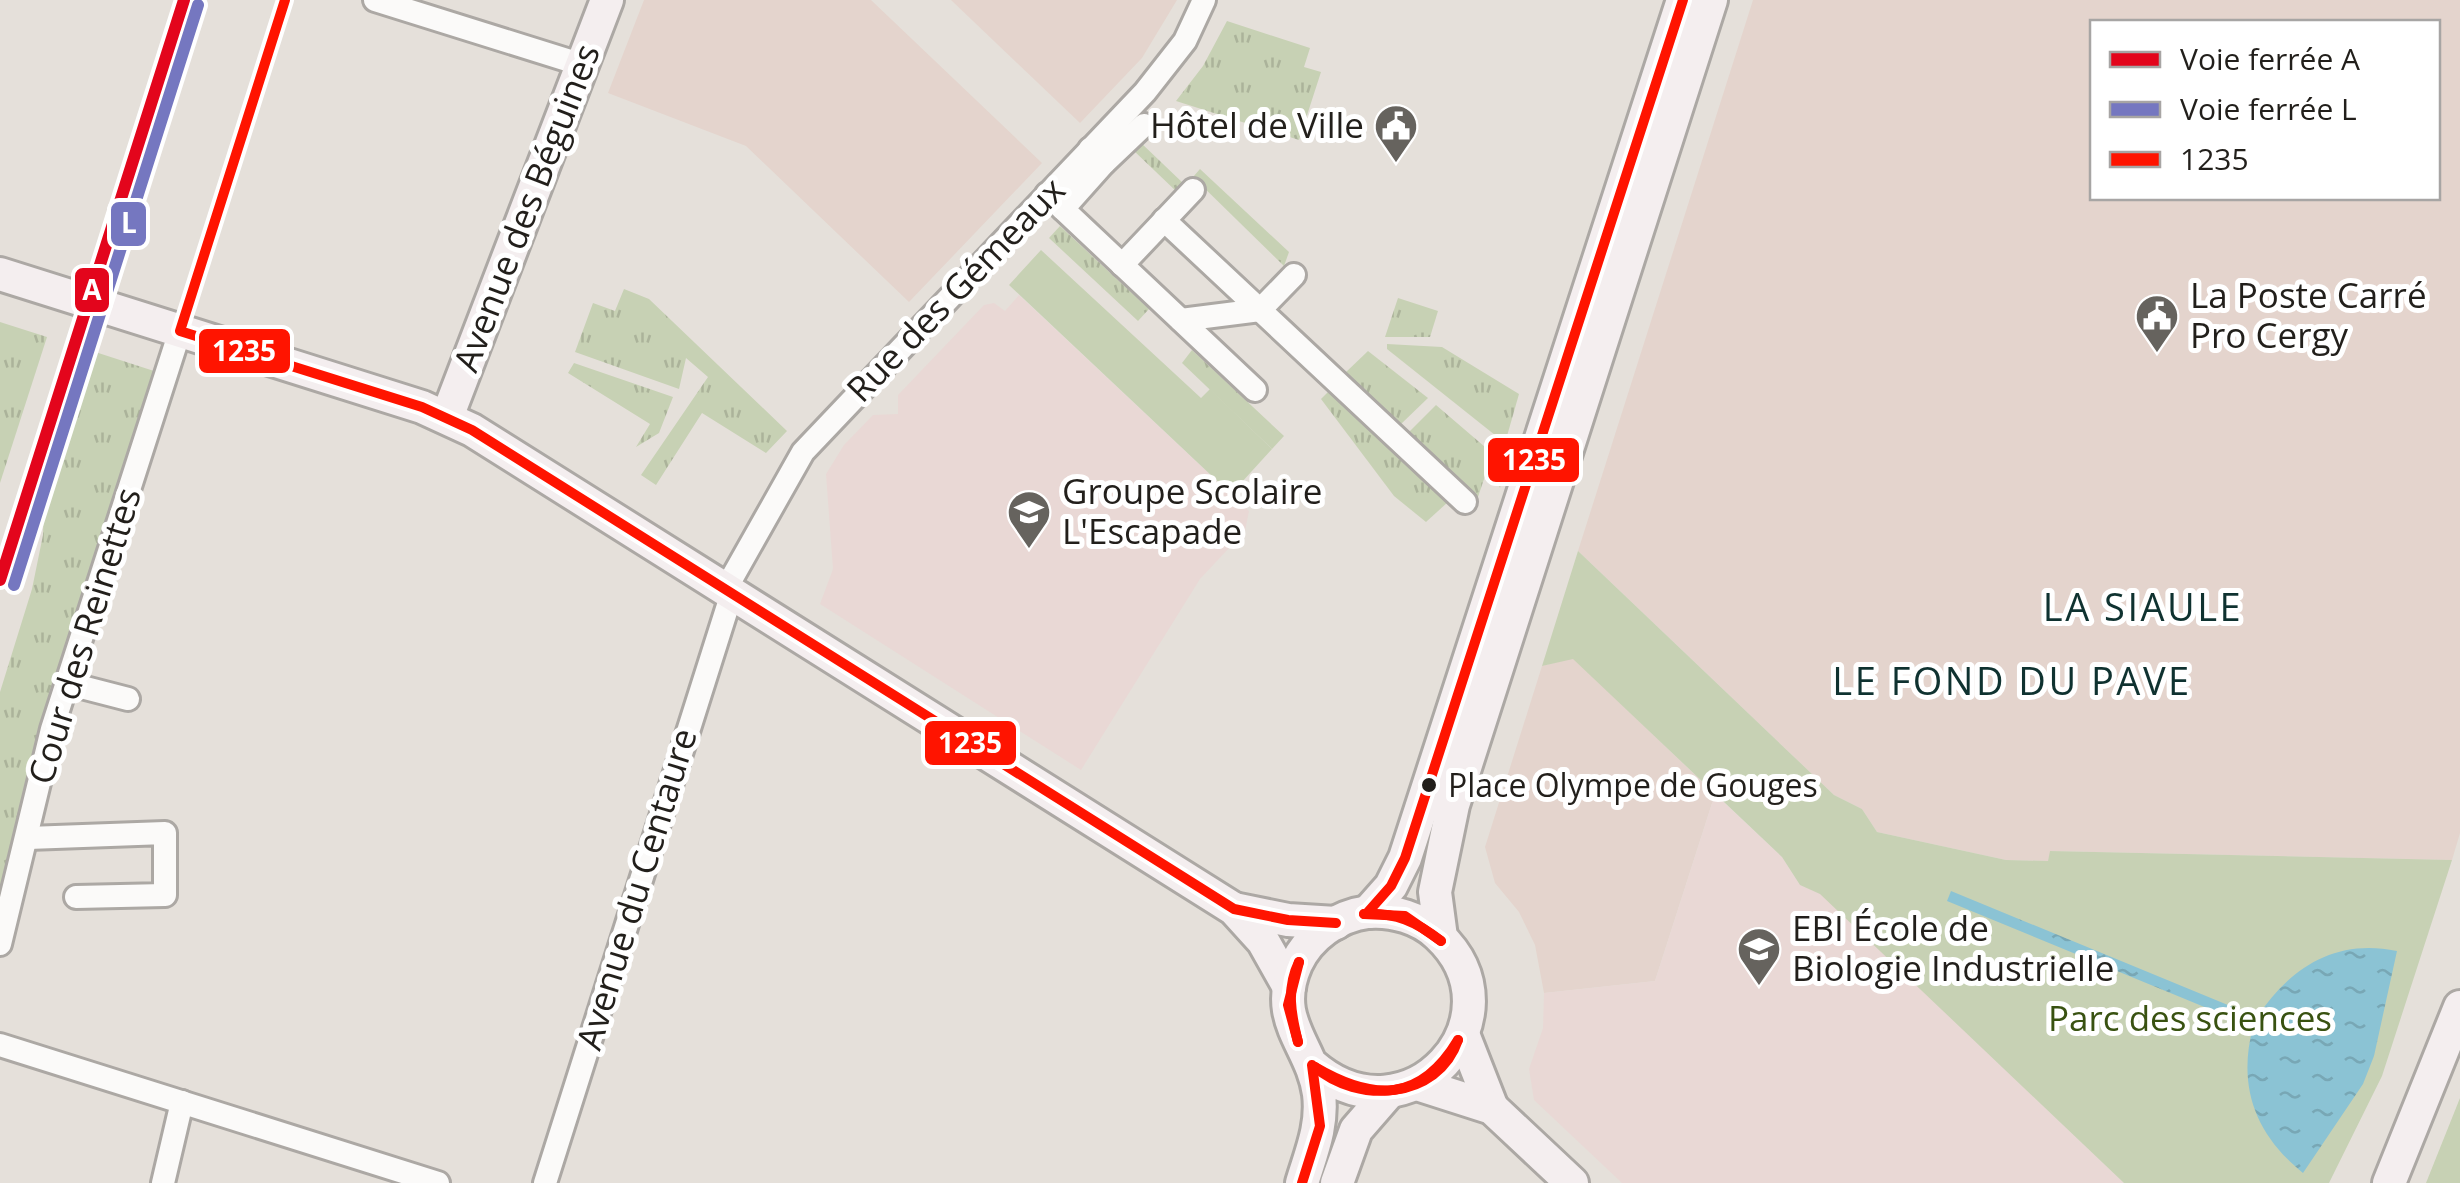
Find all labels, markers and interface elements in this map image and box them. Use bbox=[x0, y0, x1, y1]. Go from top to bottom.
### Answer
legend bbox=[2090, 20, 2440, 200]
street label: Avenue des Béguines bbox=[441, 37, 610, 378]
text: Voie ferrée A bbox=[2180, 38, 2360, 79]
text: Voie ferrée L bbox=[2180, 88, 2357, 129]
place label: Hôtel de Ville bbox=[1150, 101, 1364, 148]
public building icon: Hôtel de Ville bbox=[1373, 103, 1419, 164]
text: 1235 bbox=[2180, 138, 2249, 179]
street label: Rue des Gémeaux bbox=[836, 167, 1074, 411]
line badge: L bbox=[109, 200, 148, 248]
text: L bbox=[121, 203, 137, 241]
line badge: A bbox=[73, 266, 111, 314]
text: A bbox=[82, 270, 102, 308]
place label: La Poste Carré Pro Cergy bbox=[2190, 271, 2427, 358]
public building icon: La Poste Carré Pro Cergy bbox=[2134, 293, 2180, 354]
line badge: 1235 bbox=[197, 327, 292, 375]
text: 1235 bbox=[212, 331, 276, 369]
line badge: 1235 bbox=[1486, 436, 1581, 484]
text: 1235 bbox=[1502, 440, 1566, 478]
place label: Groupe Scolaire L'Escapade bbox=[1062, 467, 1323, 554]
street label: Cour des Reinettes bbox=[16, 482, 151, 789]
school or university icon: Groupe Scolaire L'Escapade bbox=[1006, 489, 1052, 550]
district label: LA SIAULE bbox=[2043, 580, 2243, 632]
district label: LE FOND DU PAVE bbox=[1832, 654, 2192, 706]
line badge: 1235 bbox=[923, 719, 1018, 767]
street label: Avenue du Centaure bbox=[564, 722, 707, 1055]
text: 1235 bbox=[938, 723, 1002, 761]
place label: Place Olympe de Gouges bbox=[1448, 763, 1818, 806]
marker: Place Olympe de Gouges bbox=[1419, 775, 1439, 795]
place label: EBI École de Biologie Industrielle bbox=[1792, 904, 2114, 991]
school or university icon: EBI École de Biologie Industrielle bbox=[1736, 926, 1782, 987]
park label: Parc des sciences bbox=[2048, 994, 2332, 1041]

